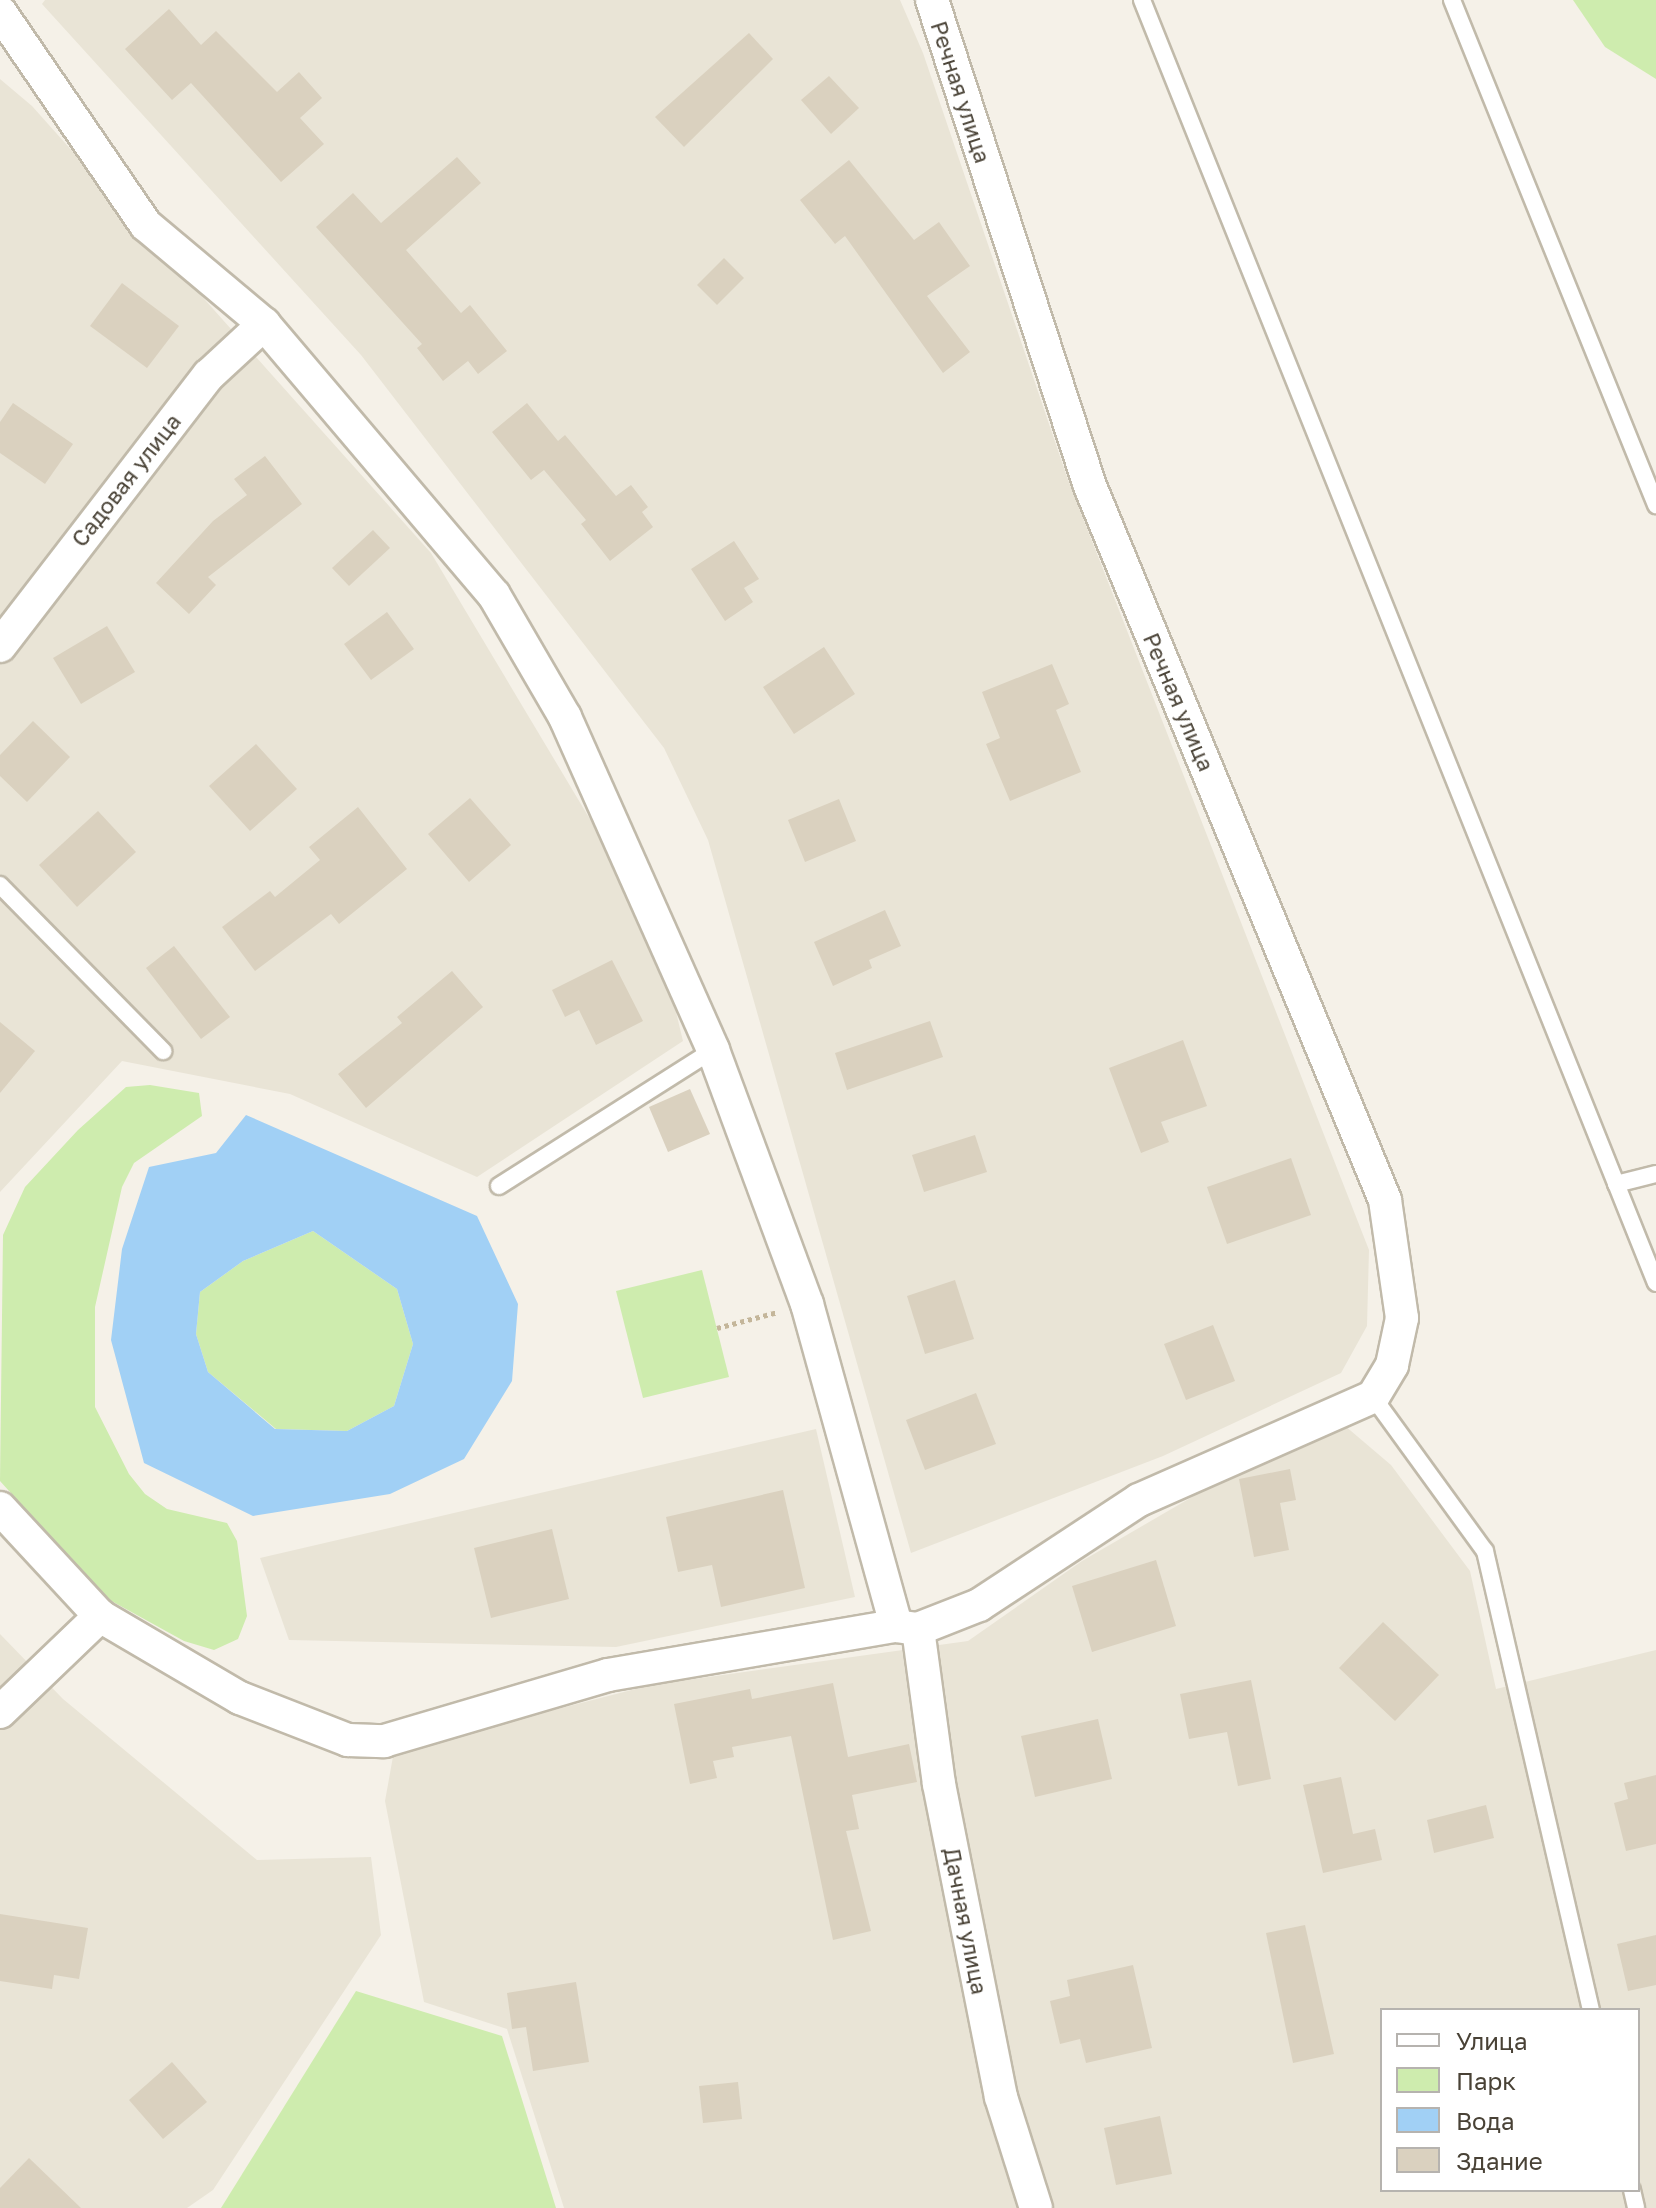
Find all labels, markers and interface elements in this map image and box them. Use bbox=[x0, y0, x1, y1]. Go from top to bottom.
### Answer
street label: Речная улица bbox=[926, 18, 996, 166]
street label: Садовая улица bbox=[66, 408, 186, 552]
street label: Речная улица bbox=[1138, 629, 1220, 775]
street label: Дачная улица bbox=[939, 1845, 993, 1997]
legend bbox=[1380, 2008, 1640, 2192]
text: Улица bbox=[1456, 2026, 1528, 2055]
text: Парк bbox=[1456, 2066, 1516, 2095]
text: Вода bbox=[1456, 2106, 1515, 2135]
text: Здание bbox=[1456, 2146, 1543, 2175]

